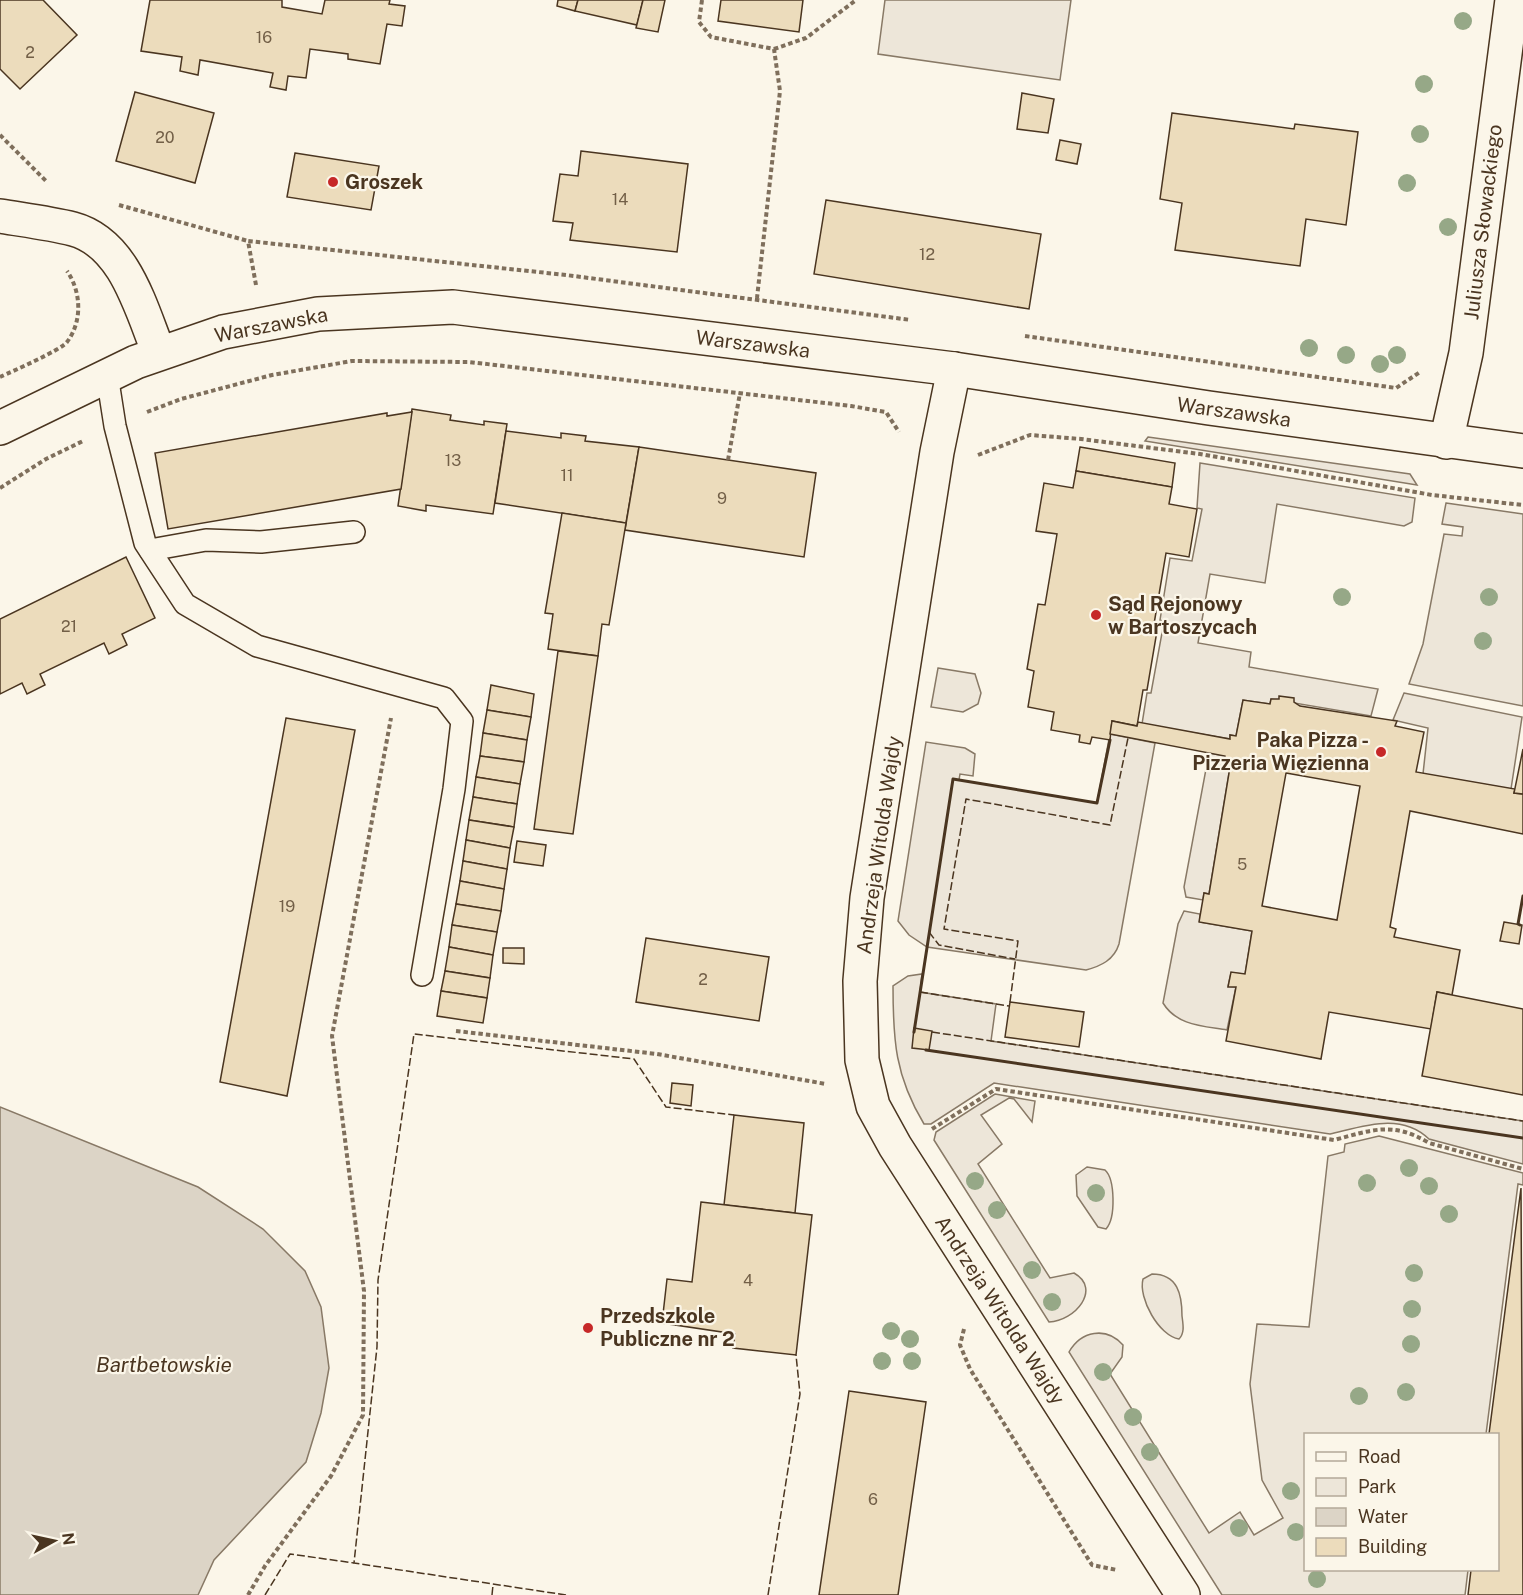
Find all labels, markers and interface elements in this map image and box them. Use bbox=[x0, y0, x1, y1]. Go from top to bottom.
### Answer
house number: 16 bbox=[256, 28, 272, 47]
house number: 2 bbox=[25, 43, 35, 62]
street label: Juliusza Słowackiego bbox=[1459, 123, 1507, 321]
house number: 20 bbox=[155, 128, 175, 147]
place label: Groszek bbox=[345, 170, 424, 194]
marker: Groszek bbox=[326, 175, 340, 189]
house number: 14 bbox=[612, 190, 628, 209]
house number: 12 bbox=[919, 245, 935, 264]
street label: Warszawska bbox=[212, 302, 330, 348]
street label: Warszawska bbox=[694, 325, 812, 363]
street label: Warszawska bbox=[1175, 392, 1293, 432]
house number: 13 bbox=[445, 451, 461, 470]
house number: 11 bbox=[560, 466, 574, 485]
house number: 9 bbox=[717, 489, 727, 508]
place label: Sąd Rejonowy w Bartoszycach bbox=[1108, 592, 1257, 639]
marker: Sąd Rejonowy w Bartoszycach bbox=[1089, 608, 1103, 622]
house number: 21 bbox=[61, 617, 77, 636]
place label: Paka Pizza - Pizzeria Więzienna bbox=[1192, 728, 1369, 775]
street label: Andrzeja Witolda Wajdy bbox=[852, 734, 906, 956]
marker: Paka Pizza - Pizzeria Więzienna bbox=[1374, 745, 1388, 759]
house number: 5 bbox=[1237, 855, 1247, 874]
house number: 19 bbox=[279, 897, 295, 916]
house number: 2 bbox=[698, 970, 708, 989]
street label: Andrzeja Witolda Wajdy bbox=[930, 1211, 1070, 1409]
house number: 4 bbox=[743, 1271, 753, 1290]
place label: Przedszkole Publiczne nr 2 bbox=[600, 1304, 735, 1351]
marker: Przedszkole Publiczne nr 2 bbox=[581, 1321, 595, 1335]
water label: Bartbetowskie bbox=[96, 1352, 232, 1377]
legend bbox=[1304, 1433, 1499, 1571]
text: Road bbox=[1358, 1446, 1401, 1467]
text: Park bbox=[1358, 1476, 1396, 1497]
house number: 6 bbox=[868, 1490, 878, 1509]
text: Water bbox=[1358, 1506, 1408, 1527]
north arrow bbox=[24, 1511, 84, 1571]
text: N bbox=[58, 1531, 79, 1547]
text: Building bbox=[1358, 1536, 1427, 1557]

